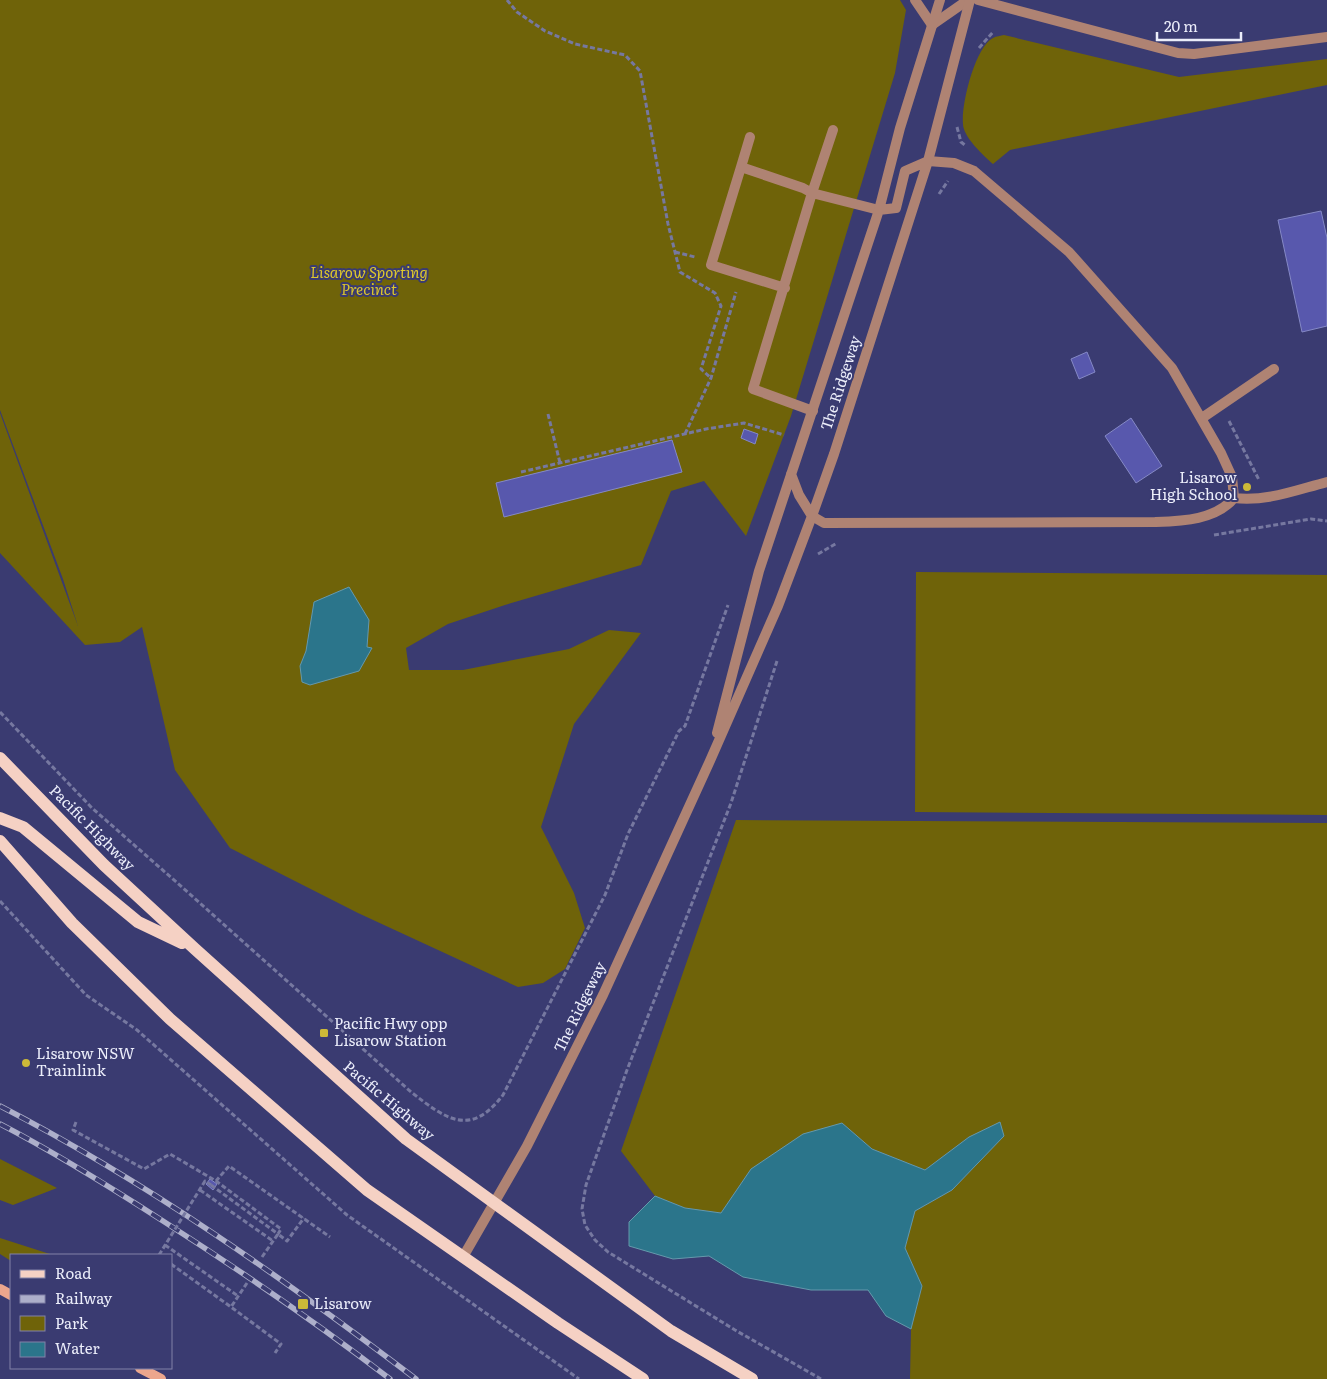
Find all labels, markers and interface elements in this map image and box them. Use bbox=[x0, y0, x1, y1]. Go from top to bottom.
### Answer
scale bar bbox=[1157, 10, 1241, 42]
text: 20 m bbox=[1164, 14, 1198, 37]
park label: Lisarow Sporting Precinct bbox=[310, 260, 428, 300]
street label: The Ridgeway bbox=[813, 332, 866, 433]
place label: Lisarow High School bbox=[1150, 465, 1237, 505]
marker: Lisarow High School bbox=[1241, 481, 1253, 493]
street label: Pacific Highway bbox=[45, 779, 142, 875]
street label: The Ridgeway bbox=[547, 957, 611, 1056]
place label: Pacific Hwy opp Lisarow Station bbox=[334, 1011, 447, 1051]
marker: Pacific Hwy opp Lisarow Station bbox=[318, 1027, 330, 1039]
place label: Lisarow NSW Trainlink bbox=[36, 1041, 135, 1081]
street label: Pacific Highway bbox=[339, 1055, 441, 1145]
marker: Lisarow NSW Trainlink bbox=[20, 1057, 32, 1069]
legend bbox=[10, 1254, 172, 1369]
text: Road bbox=[55, 1261, 91, 1284]
text: Railway bbox=[55, 1286, 113, 1309]
place label: Lisarow bbox=[314, 1291, 372, 1314]
marker: Lisarow bbox=[296, 1297, 310, 1311]
text: Park bbox=[55, 1311, 89, 1334]
text: Water bbox=[55, 1336, 100, 1359]

